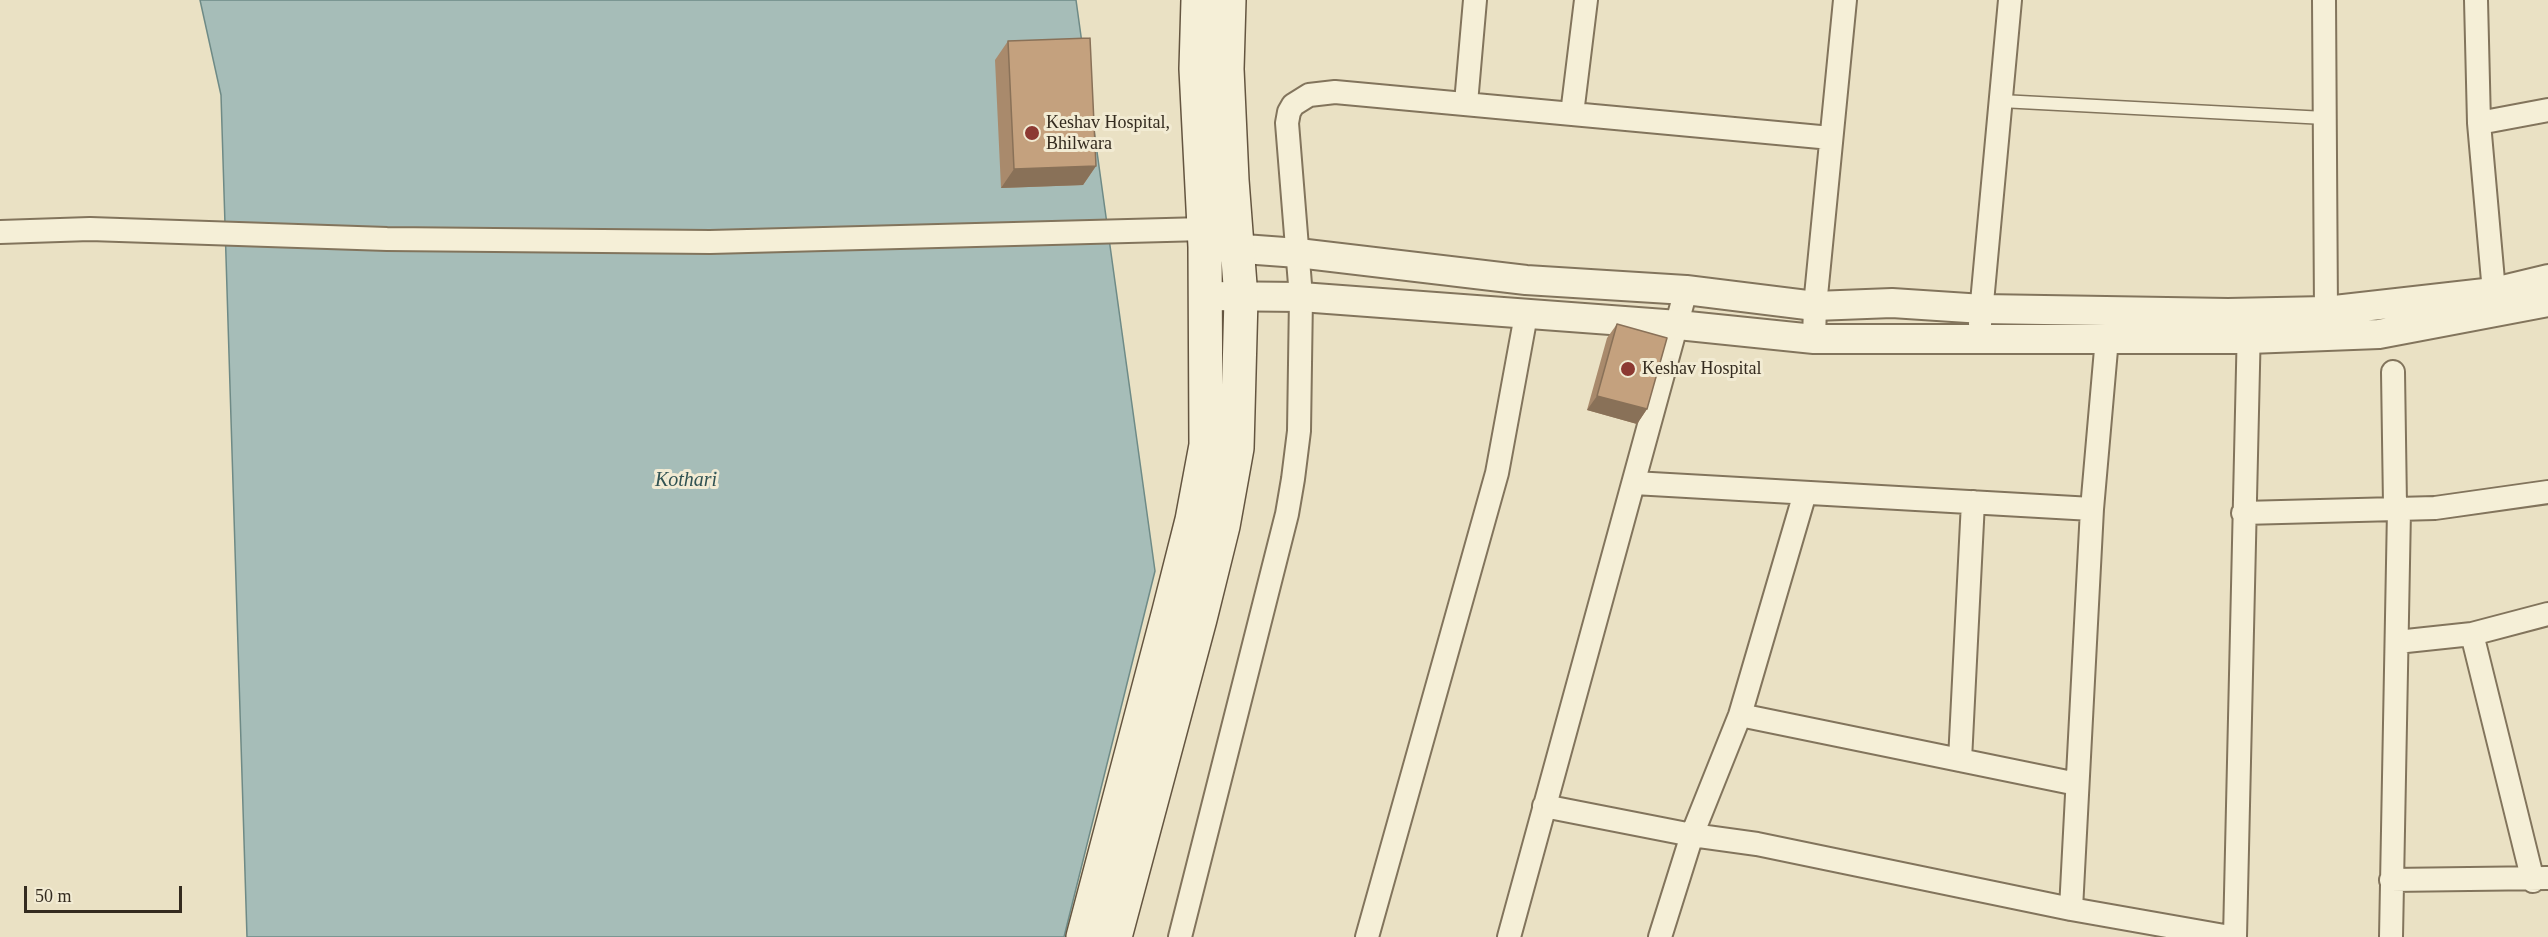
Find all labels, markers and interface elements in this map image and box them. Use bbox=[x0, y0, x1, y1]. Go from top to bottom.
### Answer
place label: Keshav Hospital, Bhilwara bbox=[1046, 112, 1186, 154]
marker: Keshav Hospital, Bhilwara bbox=[1023, 124, 1041, 142]
place label: Keshav Hospital bbox=[1642, 358, 1777, 380]
marker: Keshav Hospital bbox=[1619, 360, 1637, 378]
water label: Kothari bbox=[652, 469, 720, 493]
scale bar bbox=[27, 874, 184, 912]
text: 50 m bbox=[35, 886, 72, 906]

